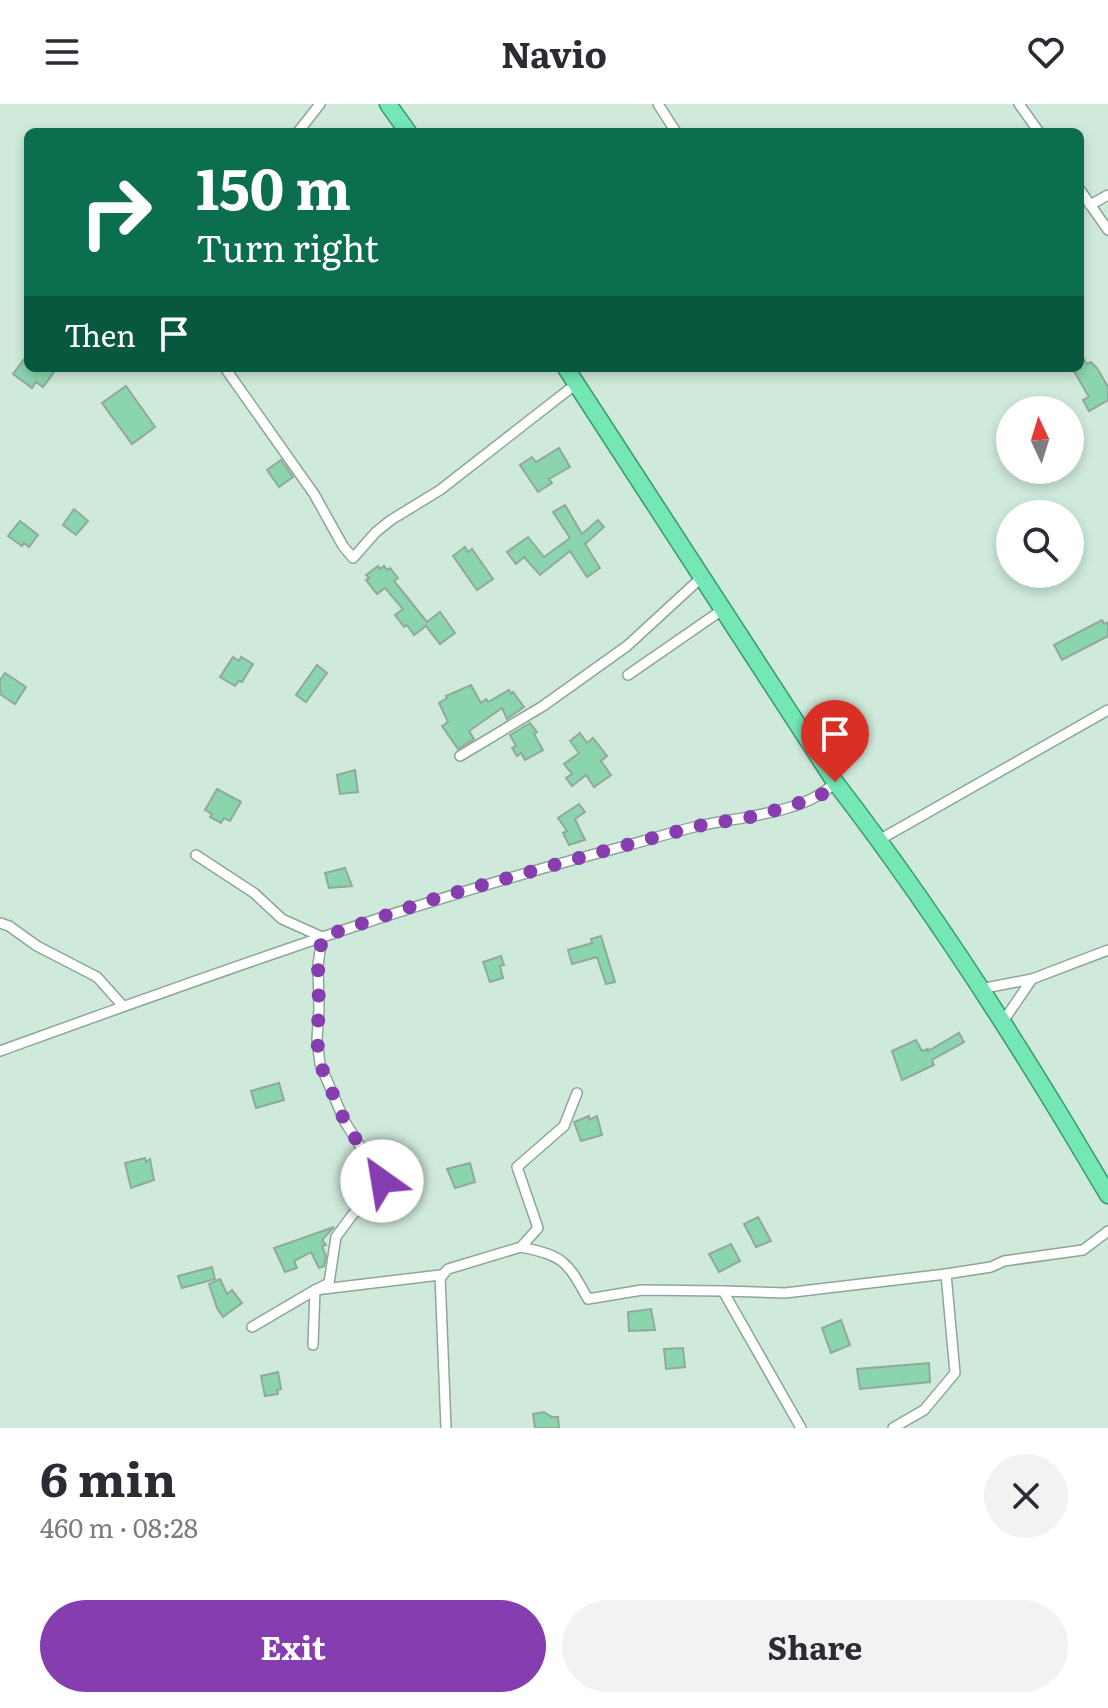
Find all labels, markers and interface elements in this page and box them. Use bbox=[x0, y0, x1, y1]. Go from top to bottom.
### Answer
text: Navio bbox=[501, 26, 607, 79]
icon: menu bbox=[40, 30, 84, 74]
icon: heart bbox=[1024, 30, 1068, 74]
text: 150 m bbox=[196, 144, 351, 227]
icon: right bbox=[64, 160, 168, 264]
text: Turn right bbox=[196, 220, 379, 273]
text: Then bbox=[64, 312, 136, 356]
icon: arrive bbox=[152, 312, 196, 356]
north arrow bbox=[996, 396, 1084, 484]
map controls bbox=[996, 396, 1084, 588]
button: search bbox=[996, 500, 1084, 588]
pin bbox=[801, 700, 869, 782]
icon: arrive bbox=[813, 712, 857, 756]
position arrow bbox=[340, 1139, 424, 1223]
text: 6 min bbox=[40, 1441, 176, 1512]
button: close bbox=[984, 1454, 1068, 1538]
text: 460 m · 08:28 bbox=[40, 1507, 198, 1546]
button: Exit bbox=[40, 1600, 546, 1692]
button: Share bbox=[562, 1600, 1068, 1692]

